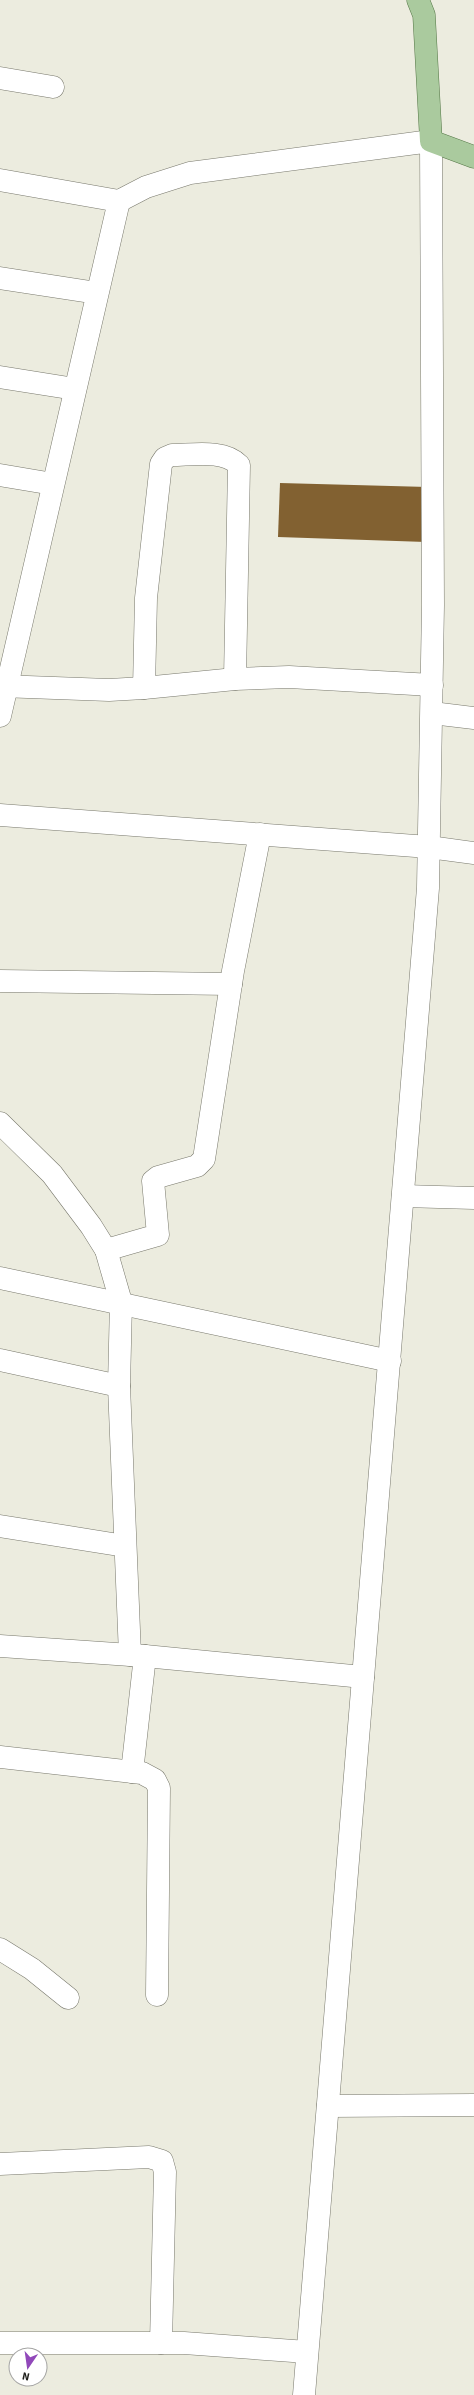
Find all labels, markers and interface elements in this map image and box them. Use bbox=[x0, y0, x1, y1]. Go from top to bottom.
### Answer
north arrow bbox=[8, 2347, 48, 2387]
text: N bbox=[21, 2368, 31, 2384]

